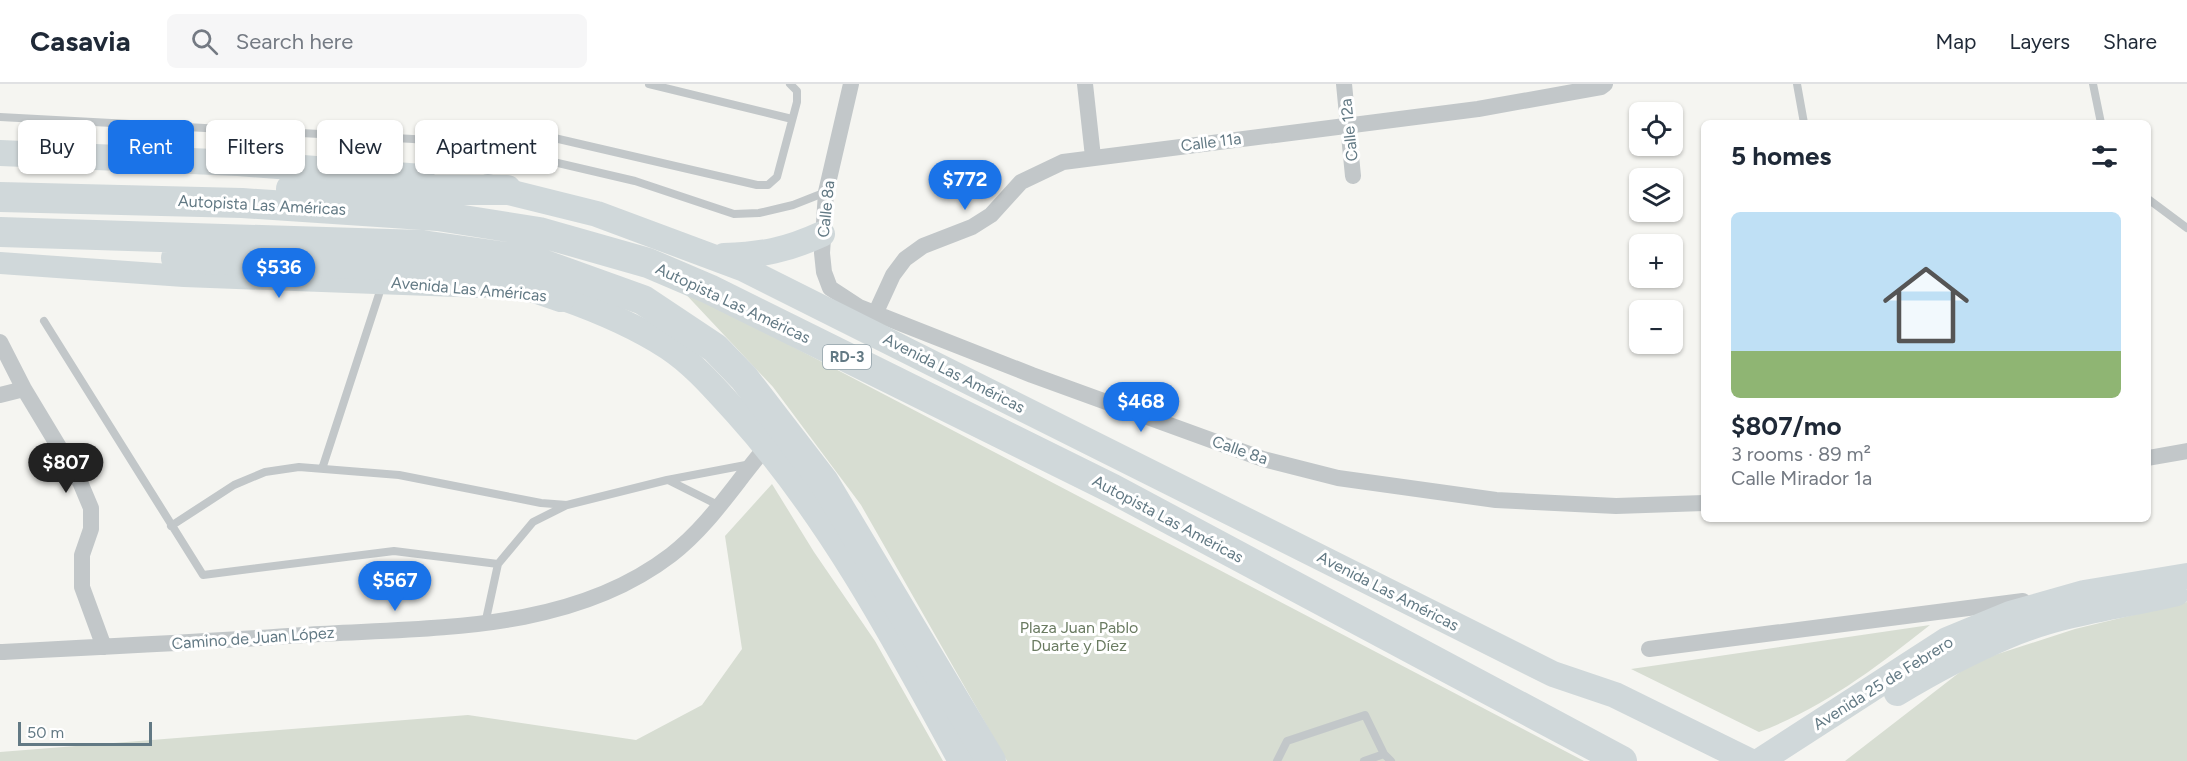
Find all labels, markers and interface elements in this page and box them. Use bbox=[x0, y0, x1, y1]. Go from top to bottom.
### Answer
search box bbox=[167, 14, 587, 68]
text: Casavia bbox=[30, 24, 131, 58]
icon: search bbox=[188, 25, 221, 58]
text: Search here bbox=[236, 28, 353, 55]
text: Map bbox=[1936, 29, 1976, 54]
text: Layers bbox=[2009, 29, 2070, 54]
text: Share bbox=[2103, 29, 2157, 54]
street label: Calle 12a bbox=[1336, 98, 1362, 162]
map controls bbox=[1629, 102, 1683, 354]
button: locate bbox=[1629, 102, 1683, 156]
chip: Buy bbox=[18, 120, 96, 174]
chip: Rent bbox=[108, 120, 194, 174]
chip: Filters bbox=[206, 120, 305, 174]
chip: New bbox=[317, 120, 403, 174]
chip: Apartment bbox=[415, 120, 558, 174]
street label: Calle 11a bbox=[1180, 129, 1242, 155]
text: 5 homes bbox=[1731, 140, 1831, 172]
icon: filters bbox=[2088, 140, 2121, 173]
pin: $772 bbox=[929, 160, 1001, 211]
text: $772 bbox=[943, 167, 987, 191]
button: layers bbox=[1629, 168, 1683, 222]
street label: Calle 8a bbox=[814, 179, 838, 239]
street label: Autopista Las Américas bbox=[177, 191, 347, 219]
button: + bbox=[1629, 234, 1683, 288]
pin: $536 bbox=[243, 248, 315, 299]
icon: home bbox=[1872, 251, 1980, 359]
text: $536 bbox=[256, 255, 302, 279]
street label: Autopista Las Américas bbox=[653, 259, 813, 347]
street label: Avenida Las Américas bbox=[390, 273, 548, 305]
button: − bbox=[1629, 300, 1683, 354]
street label: Avenida Las Américas bbox=[880, 329, 1028, 417]
road number: RD-3 bbox=[823, 345, 871, 369]
pin: $468 bbox=[1105, 382, 1177, 433]
text: $468 bbox=[1117, 389, 1165, 413]
text: $807/mo bbox=[1731, 410, 1842, 442]
street label: Calle 8a bbox=[1210, 432, 1270, 468]
text: 3 rooms · 89 m² bbox=[1731, 442, 1871, 466]
pin: $807 bbox=[30, 443, 102, 494]
text: $807 bbox=[42, 450, 90, 474]
text: Calle Mirador 1a bbox=[1731, 466, 1872, 490]
street label: Autopista Las Américas bbox=[1089, 471, 1247, 567]
street label: Avenida Las Américas bbox=[1314, 547, 1462, 635]
pin: $567 bbox=[359, 561, 431, 612]
text: $567 bbox=[372, 568, 418, 592]
park label: Plaza Juan Pablo Duarte y Díez bbox=[1020, 618, 1138, 655]
street label: Camino de Juan López bbox=[171, 623, 335, 653]
street label: Avenida 25 de Febrero bbox=[1810, 632, 1956, 734]
scale bar bbox=[18, 719, 152, 746]
text: 50 m bbox=[27, 723, 64, 742]

